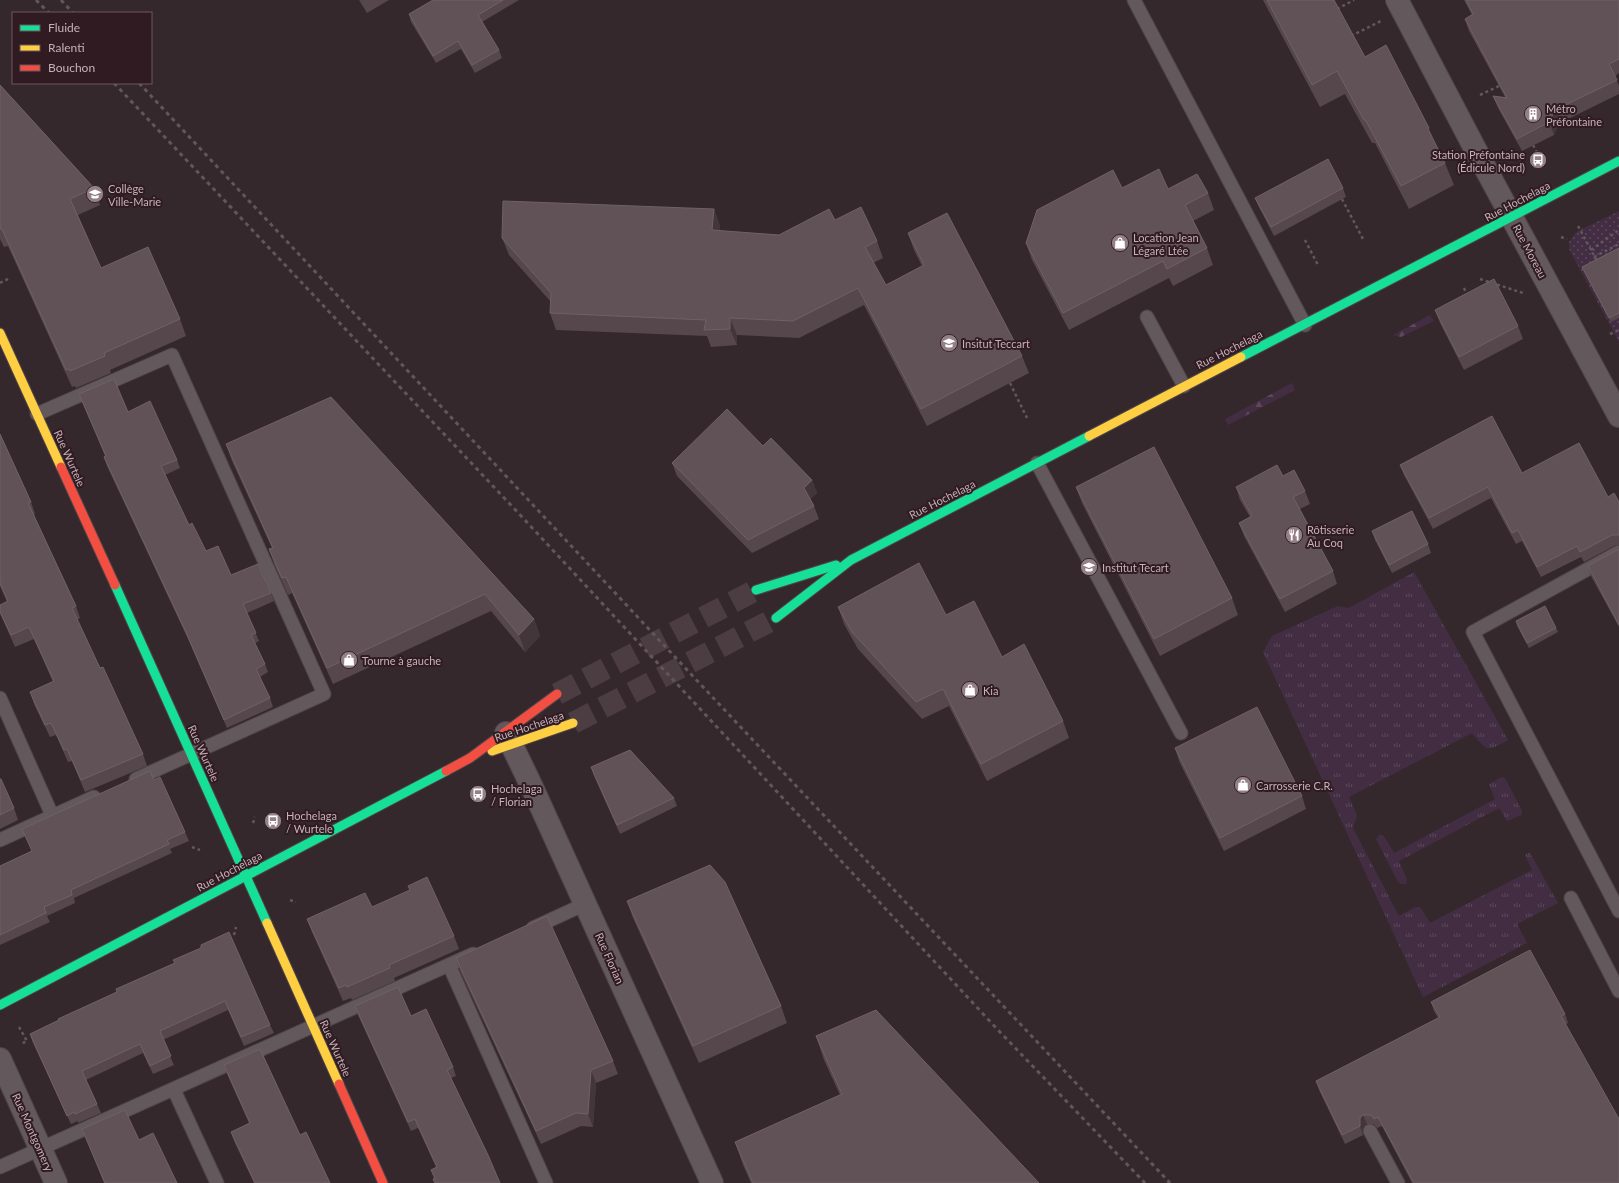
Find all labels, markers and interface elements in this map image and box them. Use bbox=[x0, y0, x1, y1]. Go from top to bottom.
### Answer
legend bbox=[12, 12, 152, 84]
text: Fluide bbox=[48, 20, 80, 35]
text: Ralenti bbox=[48, 40, 85, 55]
text: Bouchon bbox=[48, 60, 95, 75]
place label: Métro Préfontaine bbox=[1546, 102, 1602, 128]
building icon: Métro Préfontaine bbox=[1523, 104, 1543, 124]
place label: Station Préfontaine (Édicule Nord) bbox=[1432, 148, 1525, 174]
bus stop icon: Station Préfontaine (Édicule Nord) bbox=[1528, 150, 1548, 170]
street label: Rue Hochelaga bbox=[1482, 178, 1552, 224]
place label: Collège Ville-Marie bbox=[108, 182, 161, 208]
school or university icon: Collège Ville-Marie bbox=[85, 184, 105, 204]
street label: Rue Moreau bbox=[1510, 222, 1550, 280]
place label: Location Jean Légaré Ltée bbox=[1133, 231, 1199, 257]
shop icon: Location Jean Légaré Ltée bbox=[1110, 233, 1130, 253]
street label: Rue Hochelaga bbox=[1194, 327, 1264, 371]
school or university icon: Insitut Teccart bbox=[939, 333, 959, 353]
place label: Insitut Teccart bbox=[962, 337, 1030, 350]
street label: Rue Wurtele bbox=[52, 428, 88, 488]
street label: Rue Hochelaga bbox=[907, 477, 977, 521]
place label: Rôtisserie Au Coq bbox=[1307, 523, 1354, 549]
restaurant icon: Rôtisserie Au Coq bbox=[1284, 525, 1304, 545]
school or university icon: Institut Tecart bbox=[1079, 557, 1099, 577]
place label: Institut Tecart bbox=[1102, 561, 1169, 574]
shop icon: Tourne à gauche bbox=[339, 650, 359, 670]
place label: Tourne à gauche bbox=[362, 654, 441, 667]
shop icon: Kia bbox=[960, 680, 980, 700]
place label: Kia bbox=[983, 684, 998, 697]
street label: Rue Hochelaga bbox=[493, 708, 565, 744]
street label: Rue Wurtele bbox=[186, 723, 222, 783]
shop icon: Carrosserie C.R. bbox=[1233, 775, 1253, 795]
place label: Carrosserie C.R. bbox=[1256, 779, 1333, 792]
place label: Hochelaga / Florian bbox=[491, 782, 542, 808]
bus stop icon: Hochelaga / Florian bbox=[468, 784, 488, 804]
place label: Hochelaga / Wurtele bbox=[286, 809, 337, 835]
bus stop icon: Hochelaga / Wurtele bbox=[263, 811, 283, 831]
street label: Rue Hochelaga bbox=[194, 848, 264, 894]
street label: Rue Florian bbox=[593, 930, 627, 986]
street label: Rue Wurtele bbox=[318, 1018, 354, 1078]
street label: Rue Montgomery bbox=[10, 1091, 56, 1173]

